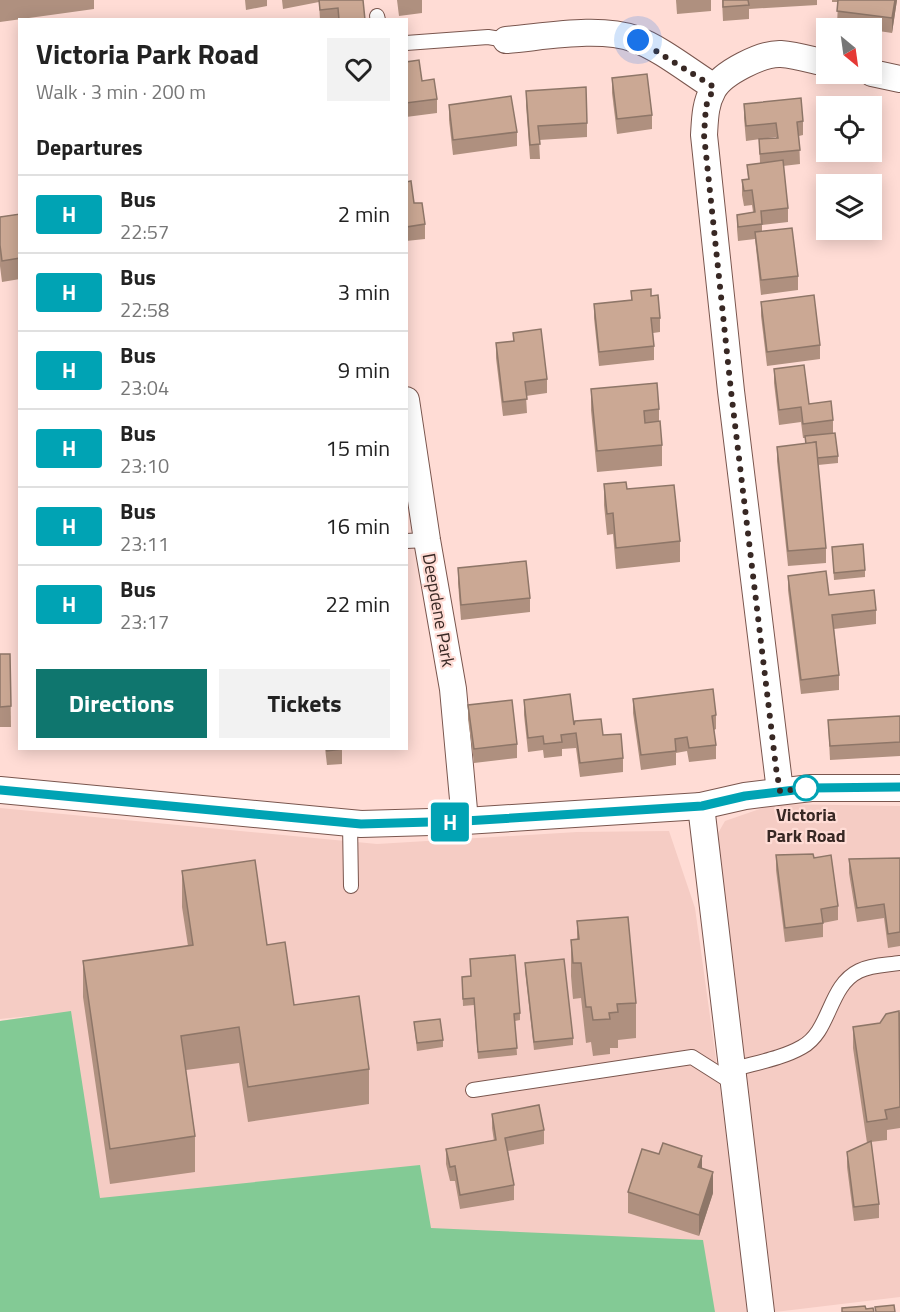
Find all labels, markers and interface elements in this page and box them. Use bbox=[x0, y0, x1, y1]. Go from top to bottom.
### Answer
north arrow bbox=[816, 18, 882, 84]
map controls bbox=[816, 18, 882, 240]
your location bbox=[623, 25, 653, 55]
text: Victoria Park Road bbox=[36, 32, 259, 75]
button: heart bbox=[327, 38, 390, 101]
text: Walk · 3 min · 200 m bbox=[36, 76, 206, 107]
button: locate bbox=[816, 96, 882, 162]
text: Departures bbox=[36, 130, 143, 164]
button: layers bbox=[816, 174, 882, 240]
text: Bus bbox=[120, 182, 156, 216]
text: 2 min bbox=[338, 197, 390, 231]
text: H bbox=[62, 198, 76, 230]
text: 22:57 bbox=[120, 216, 169, 247]
text: Bus bbox=[120, 260, 156, 294]
text: 3 min bbox=[338, 275, 390, 309]
text: H bbox=[62, 276, 76, 308]
text: 22:58 bbox=[120, 294, 169, 325]
text: Bus bbox=[120, 338, 156, 372]
text: 9 min bbox=[338, 353, 390, 387]
text: H bbox=[62, 354, 76, 386]
text: 23:04 bbox=[120, 372, 169, 403]
text: Bus bbox=[120, 416, 156, 450]
text: 15 min bbox=[325, 431, 390, 465]
text: H bbox=[62, 432, 76, 464]
text: 23:10 bbox=[120, 450, 169, 481]
text: Bus bbox=[120, 494, 156, 528]
text: 16 min bbox=[325, 509, 390, 543]
text: H bbox=[62, 510, 76, 542]
text: 23:11 bbox=[120, 528, 169, 559]
street label: Deepdene Park bbox=[416, 551, 462, 669]
text: Bus bbox=[120, 572, 156, 606]
text: 22 min bbox=[325, 587, 390, 621]
text: H bbox=[62, 588, 76, 620]
text: 23:17 bbox=[120, 606, 169, 637]
button: Directions bbox=[36, 669, 207, 738]
button: Tickets bbox=[219, 669, 390, 738]
marker: Victoria Park Road bbox=[793, 775, 819, 801]
place label: Victoria Park Road bbox=[766, 801, 846, 849]
line badge: H bbox=[430, 802, 470, 842]
text: H bbox=[443, 806, 457, 838]

